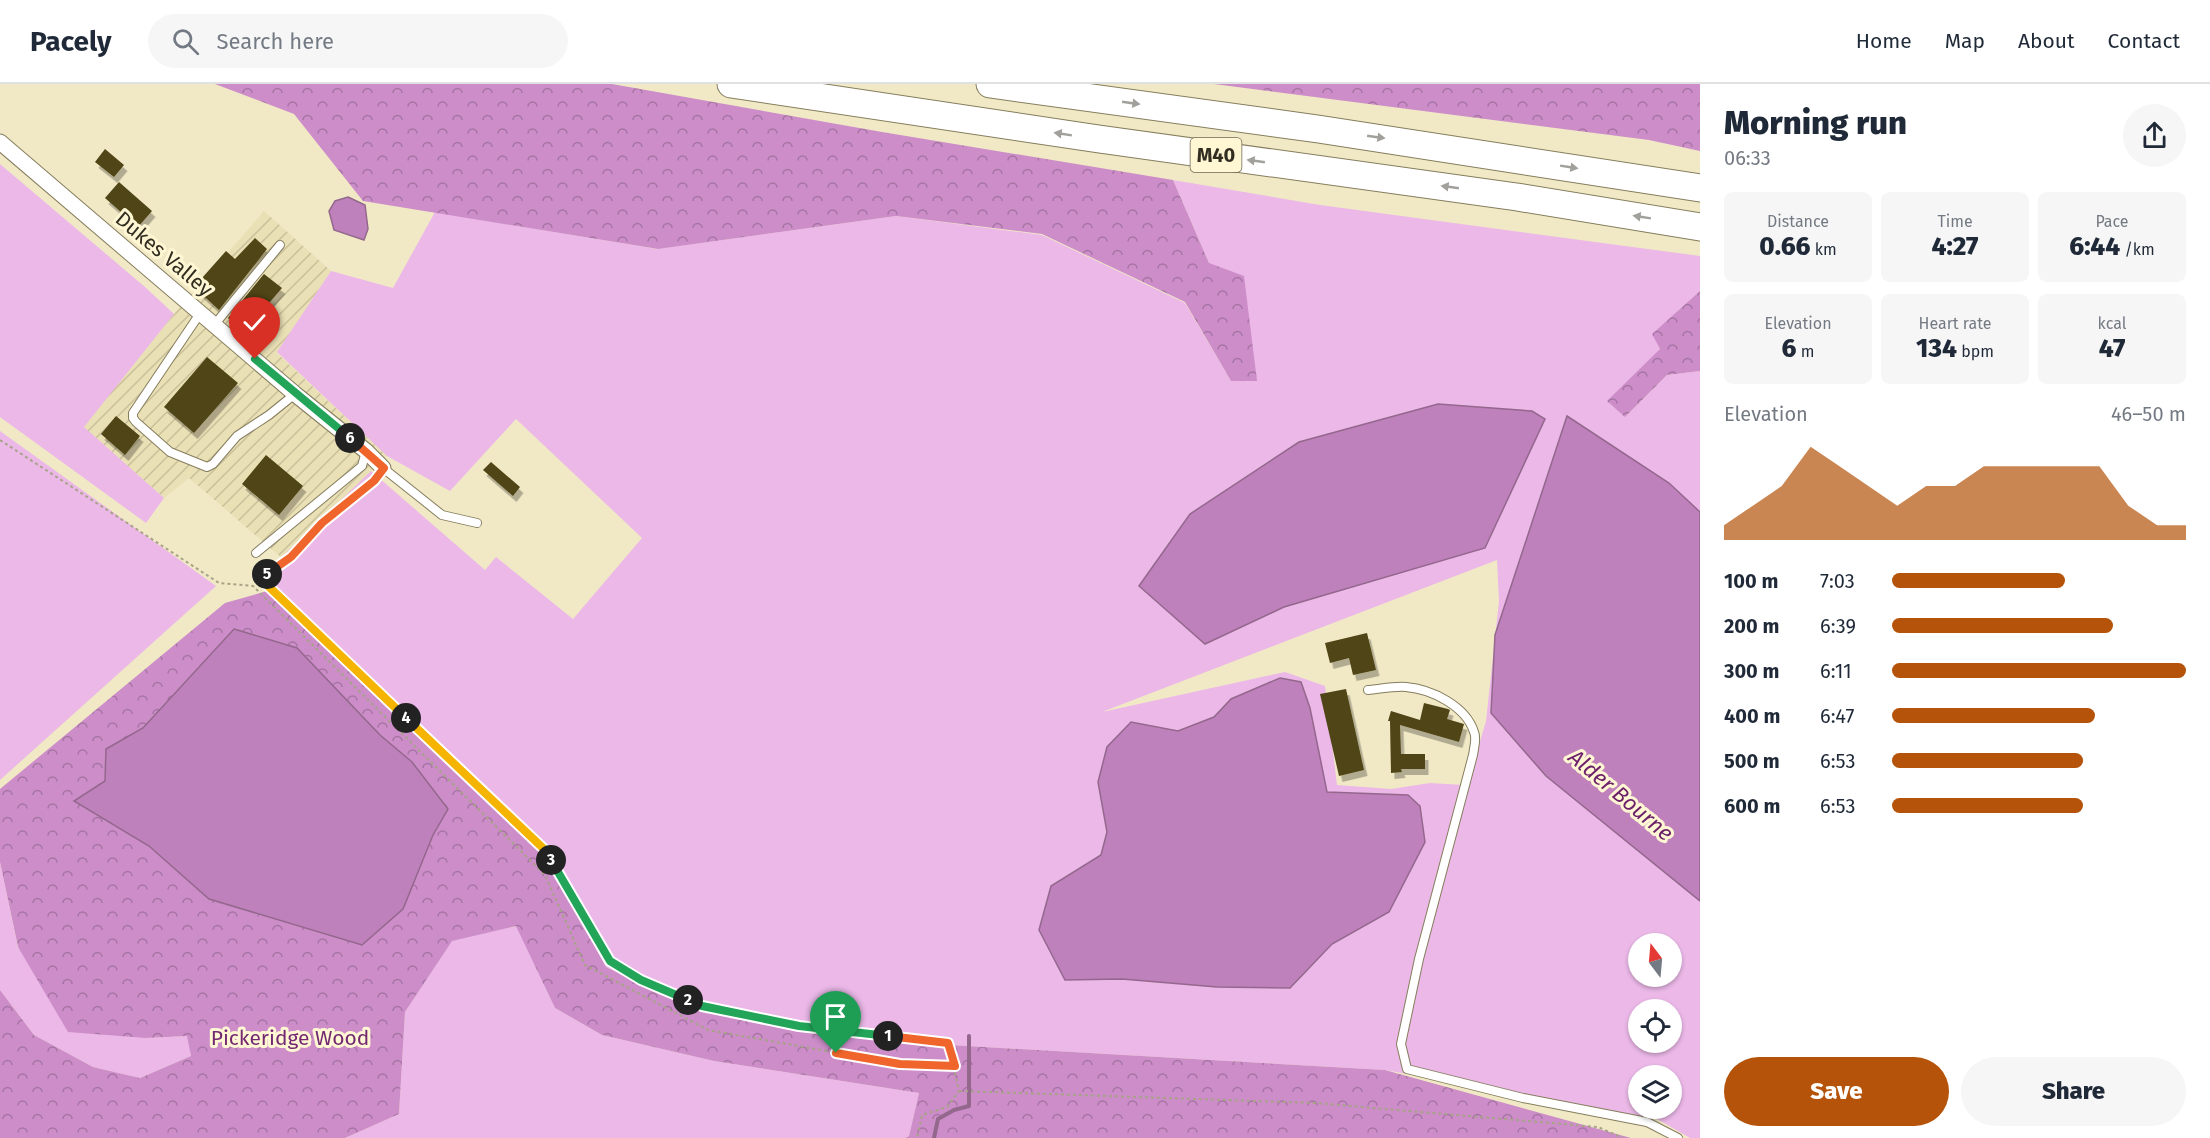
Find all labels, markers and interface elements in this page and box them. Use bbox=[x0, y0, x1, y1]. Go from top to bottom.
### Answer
search box bbox=[148, 14, 568, 68]
text: Pacely bbox=[30, 25, 112, 58]
icon: search bbox=[169, 25, 202, 58]
text: Search here bbox=[217, 28, 334, 55]
text: Home bbox=[1856, 28, 1912, 54]
text: Map bbox=[1945, 28, 1985, 54]
text: About bbox=[2018, 28, 2075, 54]
text: Contact bbox=[2108, 28, 2180, 54]
one-way arrow bbox=[1122, 99, 1141, 108]
text: Morning run bbox=[1724, 103, 1907, 143]
button: share bbox=[2123, 104, 2186, 167]
one-way arrow bbox=[1054, 129, 1073, 138]
one-way arrow bbox=[1366, 133, 1385, 142]
road number: M40 bbox=[1190, 138, 1242, 172]
text: 06:33 bbox=[1724, 146, 1771, 170]
one-way arrow bbox=[1247, 156, 1266, 165]
one-way arrow bbox=[1559, 163, 1578, 172]
one-way arrow bbox=[1440, 183, 1459, 192]
street label: Dukes Valley bbox=[110, 206, 218, 303]
text: Distance bbox=[1767, 212, 1829, 231]
text: Time bbox=[1937, 212, 1973, 231]
text: Pace bbox=[2095, 212, 2129, 231]
one-way arrow bbox=[1633, 213, 1652, 222]
text: 0.66 bbox=[1759, 231, 1811, 262]
text: 4:27 bbox=[1932, 231, 1978, 262]
text: 6:44 bbox=[2069, 231, 2120, 262]
text: km bbox=[1811, 240, 1837, 259]
text: /km bbox=[2120, 240, 2155, 259]
pin bbox=[229, 297, 280, 359]
icon: check bbox=[238, 306, 271, 339]
text: Elevation bbox=[1764, 314, 1832, 333]
text: Heart rate bbox=[1919, 314, 1991, 333]
text: kcal bbox=[2098, 314, 2126, 333]
text: 6 bbox=[1782, 333, 1796, 364]
text: 134 bbox=[1916, 333, 1957, 364]
text: 47 bbox=[2099, 333, 2125, 364]
text: m bbox=[1796, 342, 1814, 361]
text: bpm bbox=[1957, 342, 1994, 361]
text: Elevation bbox=[1724, 402, 1808, 426]
text: 46–50 m bbox=[2111, 402, 2186, 426]
pin: 6 bbox=[335, 423, 365, 453]
text: 6 bbox=[345, 428, 355, 447]
pin: 5 bbox=[252, 559, 282, 589]
text: 5 bbox=[263, 564, 271, 583]
text: 100 m bbox=[1724, 569, 1778, 593]
text: 7:03 bbox=[1820, 569, 1855, 593]
text: 200 m bbox=[1724, 614, 1779, 638]
text: 6:39 bbox=[1820, 614, 1856, 638]
text: 300 m bbox=[1724, 659, 1779, 683]
text: 6:11 bbox=[1820, 659, 1852, 683]
pin: 4 bbox=[391, 703, 421, 733]
text: 400 m bbox=[1724, 704, 1780, 728]
text: 6:47 bbox=[1820, 704, 1854, 728]
text: 4 bbox=[401, 708, 411, 727]
water label: Alder Bourne bbox=[1562, 743, 1679, 847]
text: 500 m bbox=[1724, 749, 1780, 773]
text: 6:53 bbox=[1820, 749, 1855, 773]
text: 600 m bbox=[1724, 794, 1780, 818]
text: 6:53 bbox=[1820, 794, 1855, 818]
pin: 3 bbox=[536, 845, 566, 875]
text: 3 bbox=[547, 850, 555, 869]
north arrow bbox=[1628, 933, 1682, 987]
map controls bbox=[1628, 933, 1682, 1119]
pin: 2 bbox=[673, 985, 703, 1015]
text: 2 bbox=[684, 990, 692, 1009]
pin bbox=[810, 991, 861, 1053]
button: locate bbox=[1628, 999, 1682, 1053]
icon: arrive bbox=[819, 1000, 852, 1033]
pin: 1 bbox=[873, 1021, 903, 1051]
park label: Pickeridge Wood bbox=[211, 1025, 369, 1051]
text: 1 bbox=[884, 1026, 892, 1045]
button: Save bbox=[1724, 1057, 1949, 1126]
button: Share bbox=[1961, 1057, 2186, 1126]
button: layers bbox=[1628, 1065, 1682, 1119]

